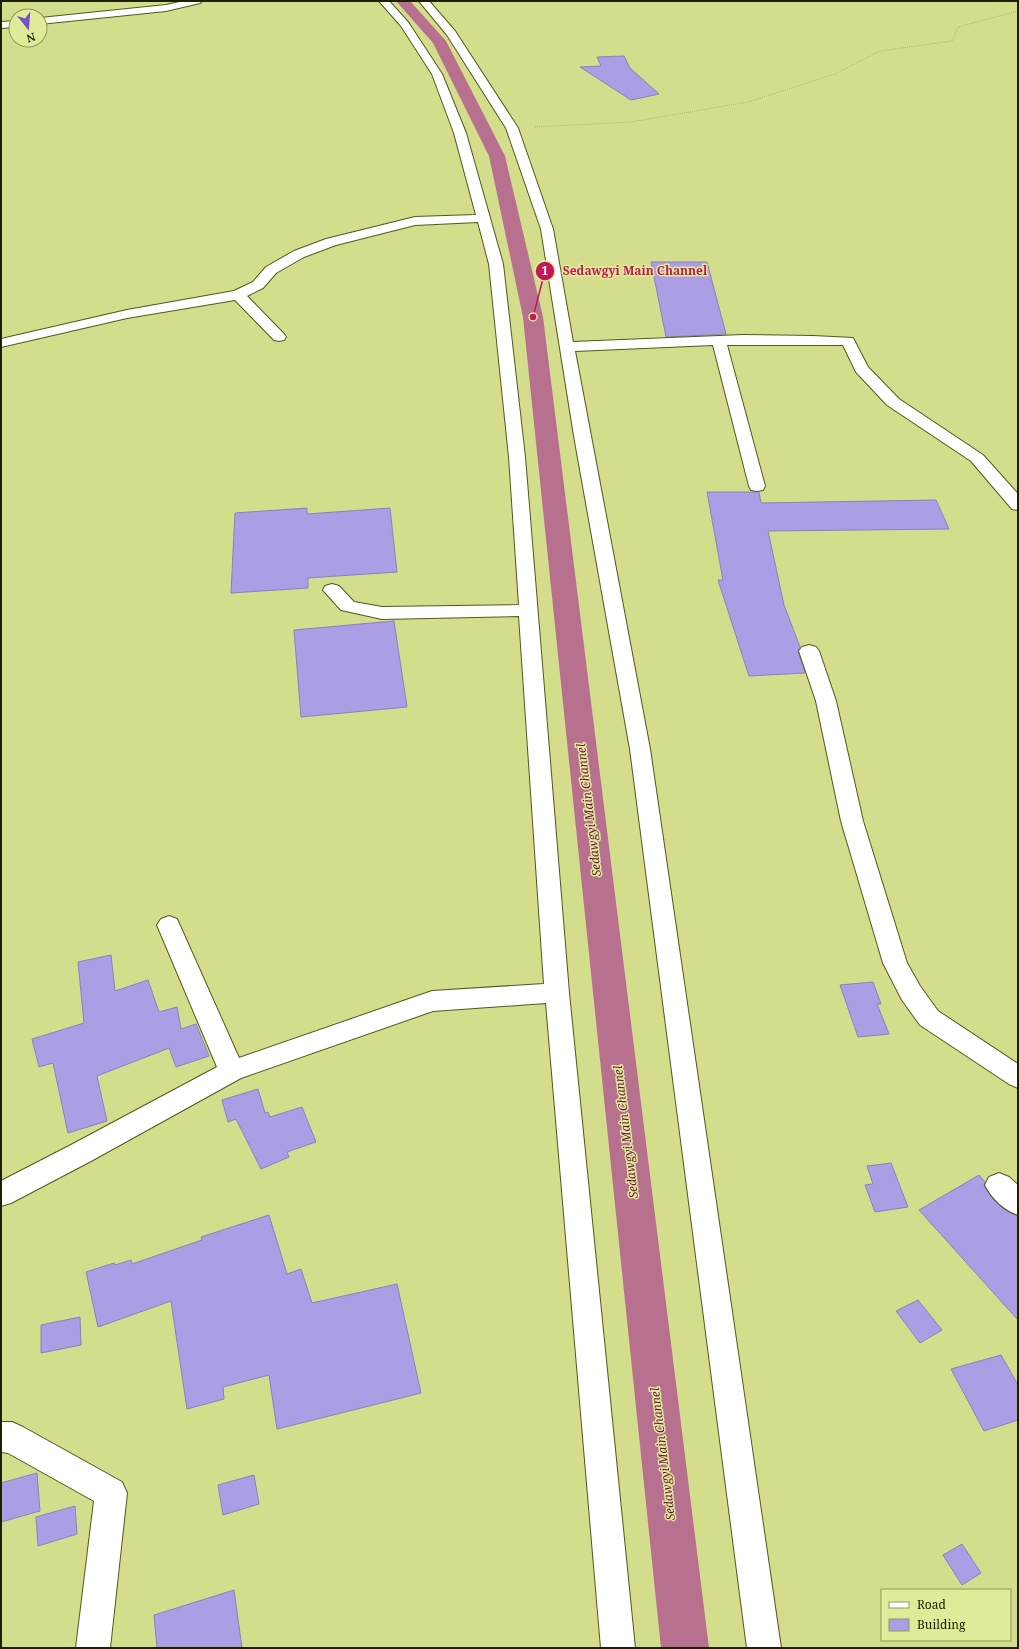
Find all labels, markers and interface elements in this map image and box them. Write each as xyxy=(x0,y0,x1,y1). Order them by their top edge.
north arrow xyxy=(8,8,48,48)
text: N xyxy=(24,30,37,47)
callout: Sedawgyi Main Channel xyxy=(535,259,716,283)
text: 1 xyxy=(542,262,549,279)
text: Sedawgyi Main Channel xyxy=(563,262,708,279)
water label: Sedawgyi Main Channel xyxy=(572,742,605,877)
water label: Sedawgyi Main Channel xyxy=(609,1064,642,1199)
water label: Sedawgyi Main Channel xyxy=(646,1386,679,1521)
legend xyxy=(881,1589,1011,1641)
text: Road xyxy=(917,1596,947,1613)
text: Building xyxy=(917,1616,966,1633)

